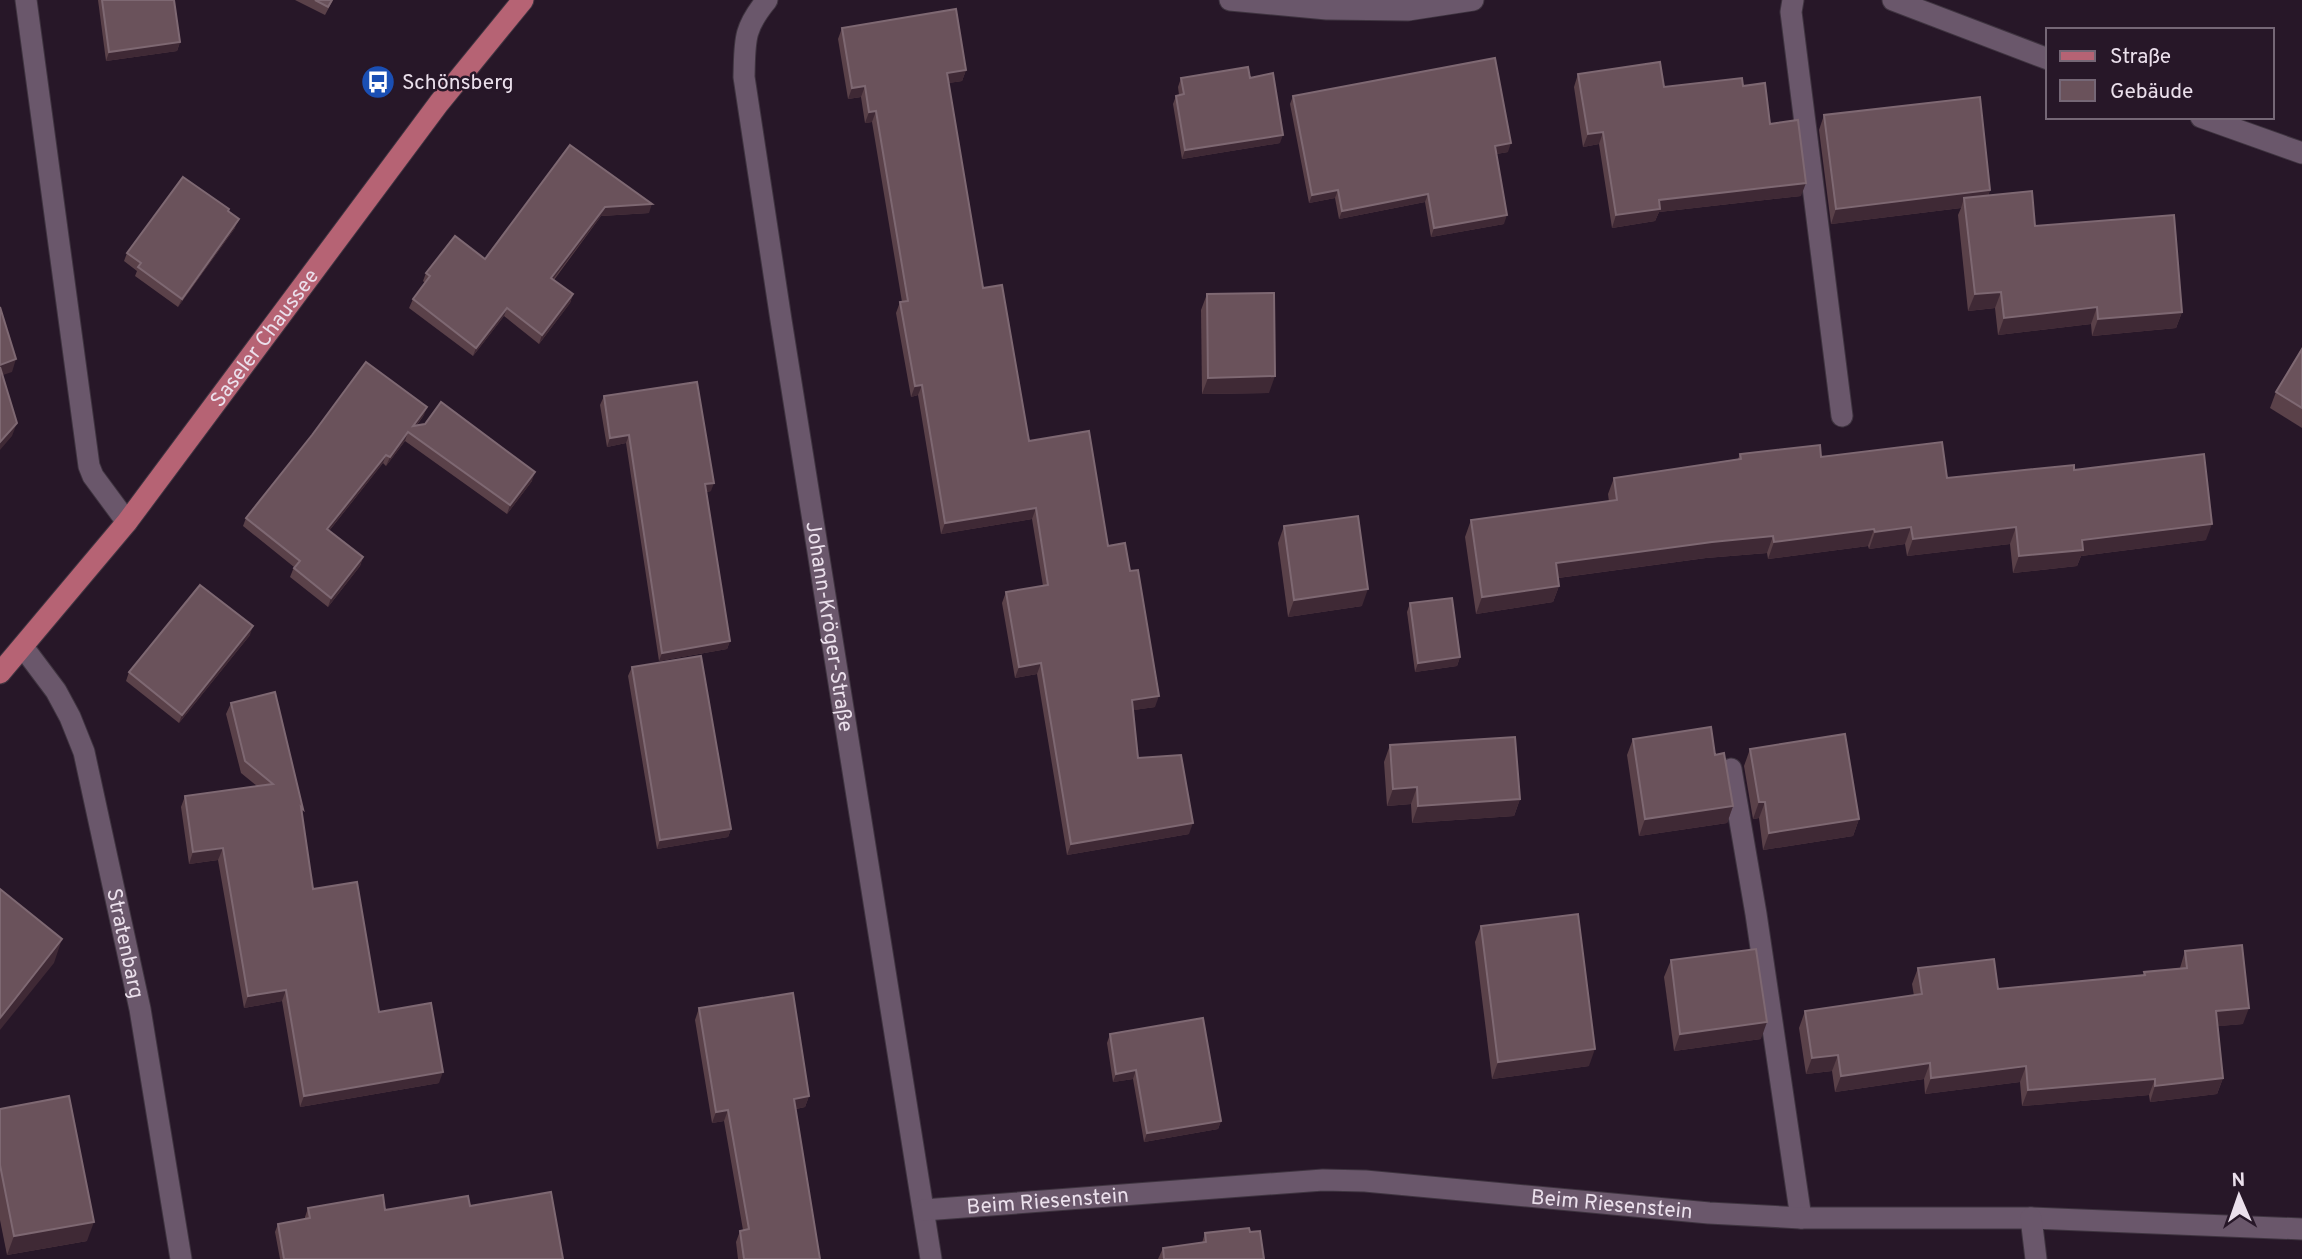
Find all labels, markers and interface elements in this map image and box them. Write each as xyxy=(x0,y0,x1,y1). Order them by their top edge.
legend xyxy=(2046,28,2274,119)
text: Straße xyxy=(2110,44,2171,71)
bus stop icon: Schönsberg xyxy=(359,63,397,101)
place label: Schönsberg xyxy=(402,70,514,97)
text: Gebäude xyxy=(2110,79,2193,106)
street label: Saseler Chaussee xyxy=(205,264,326,413)
street label: Johann-Kröger-Straße xyxy=(798,520,859,734)
street label: Stratenbarg xyxy=(99,886,149,1001)
north arrow xyxy=(2204,1161,2274,1231)
text: N xyxy=(2231,1169,2246,1193)
street label: Beim Riesenstein xyxy=(966,1183,1130,1222)
street label: Beim Riesenstein xyxy=(1529,1184,1694,1226)

